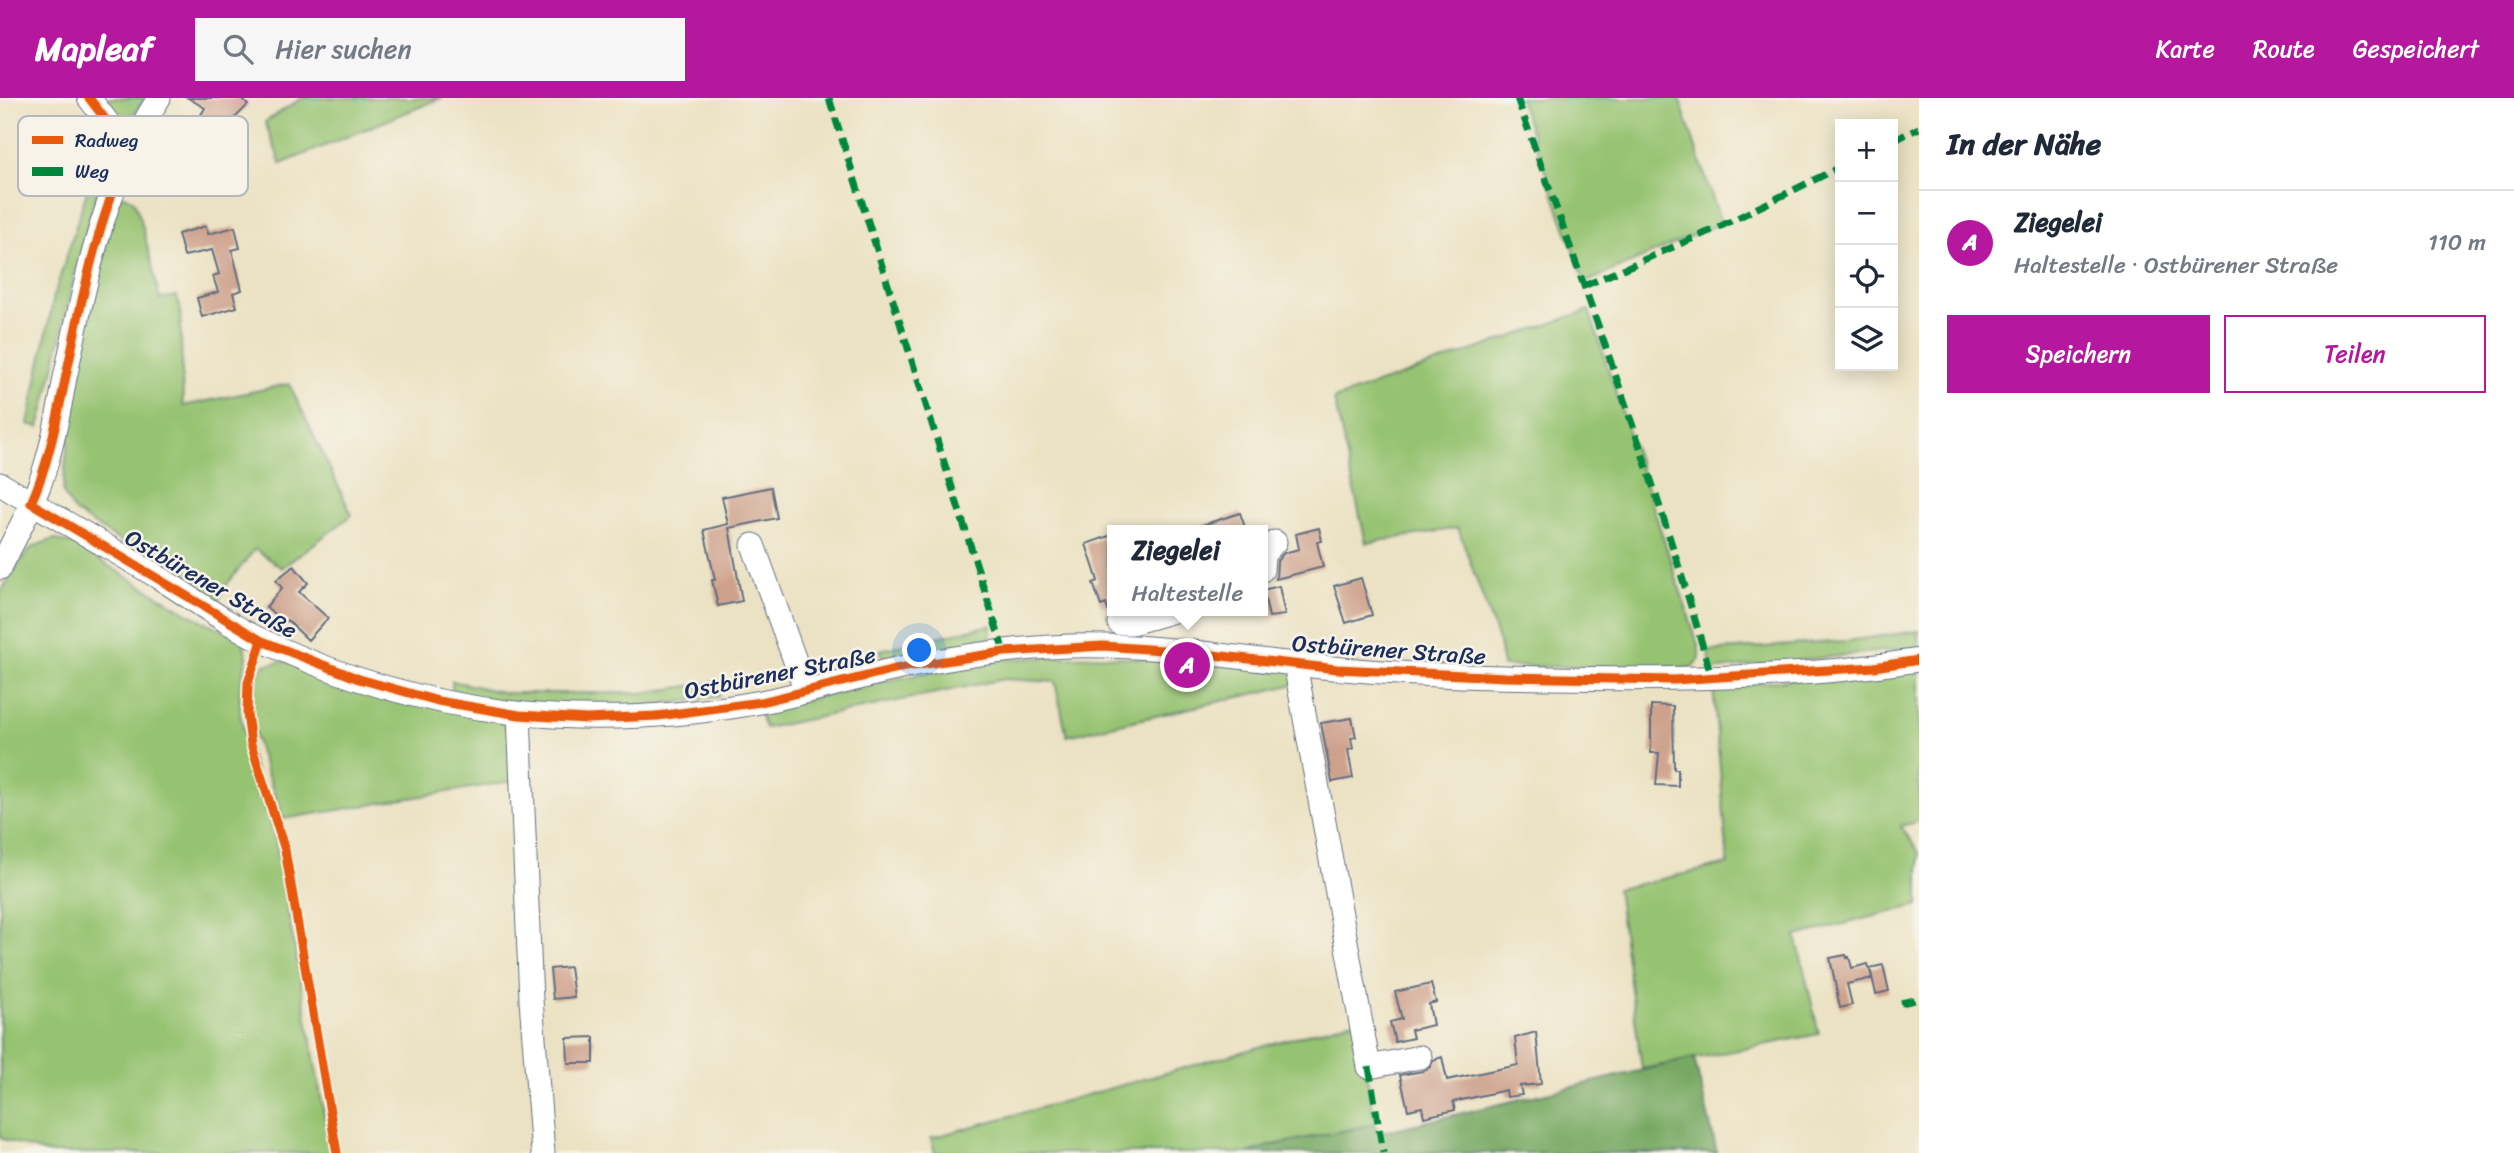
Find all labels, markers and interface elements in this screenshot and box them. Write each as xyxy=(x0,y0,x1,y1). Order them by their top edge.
search box xyxy=(195,18,685,81)
text: Mapleaf xyxy=(35,20,153,78)
text: Hier suchen xyxy=(275,26,411,72)
text: Karte xyxy=(2156,28,2215,70)
text: Route xyxy=(2253,28,2315,70)
text: Gespeichert xyxy=(2353,28,2479,70)
icon: search xyxy=(219,30,257,68)
legend xyxy=(18,116,248,196)
text: In der Nähe xyxy=(1947,117,2101,171)
map controls xyxy=(1835,119,1898,371)
button: + xyxy=(1835,119,1898,182)
text: Radweg xyxy=(75,124,139,157)
text: Weg xyxy=(75,155,109,188)
button: − xyxy=(1835,182,1898,245)
text: Ziegelei xyxy=(2014,199,2102,245)
text: A xyxy=(1962,222,1978,263)
text: 110 m xyxy=(2428,222,2486,263)
button: locate xyxy=(1835,245,1898,308)
text: Haltestelle · Ostbürener Straße xyxy=(2014,245,2338,286)
button: layers xyxy=(1835,308,1898,371)
button: Speichern xyxy=(1947,315,2210,393)
button: Teilen xyxy=(2224,315,2486,393)
street label: Ostbürener Straße xyxy=(117,518,305,650)
popup xyxy=(1107,525,1268,616)
text: Ziegelei xyxy=(1132,527,1220,573)
text: Haltestelle xyxy=(1132,573,1243,614)
street label: Ostbürener Straße xyxy=(1291,623,1487,677)
your location xyxy=(902,633,936,667)
street label: Ostbürener Straße xyxy=(681,634,879,712)
pin: A xyxy=(1164,639,1210,691)

